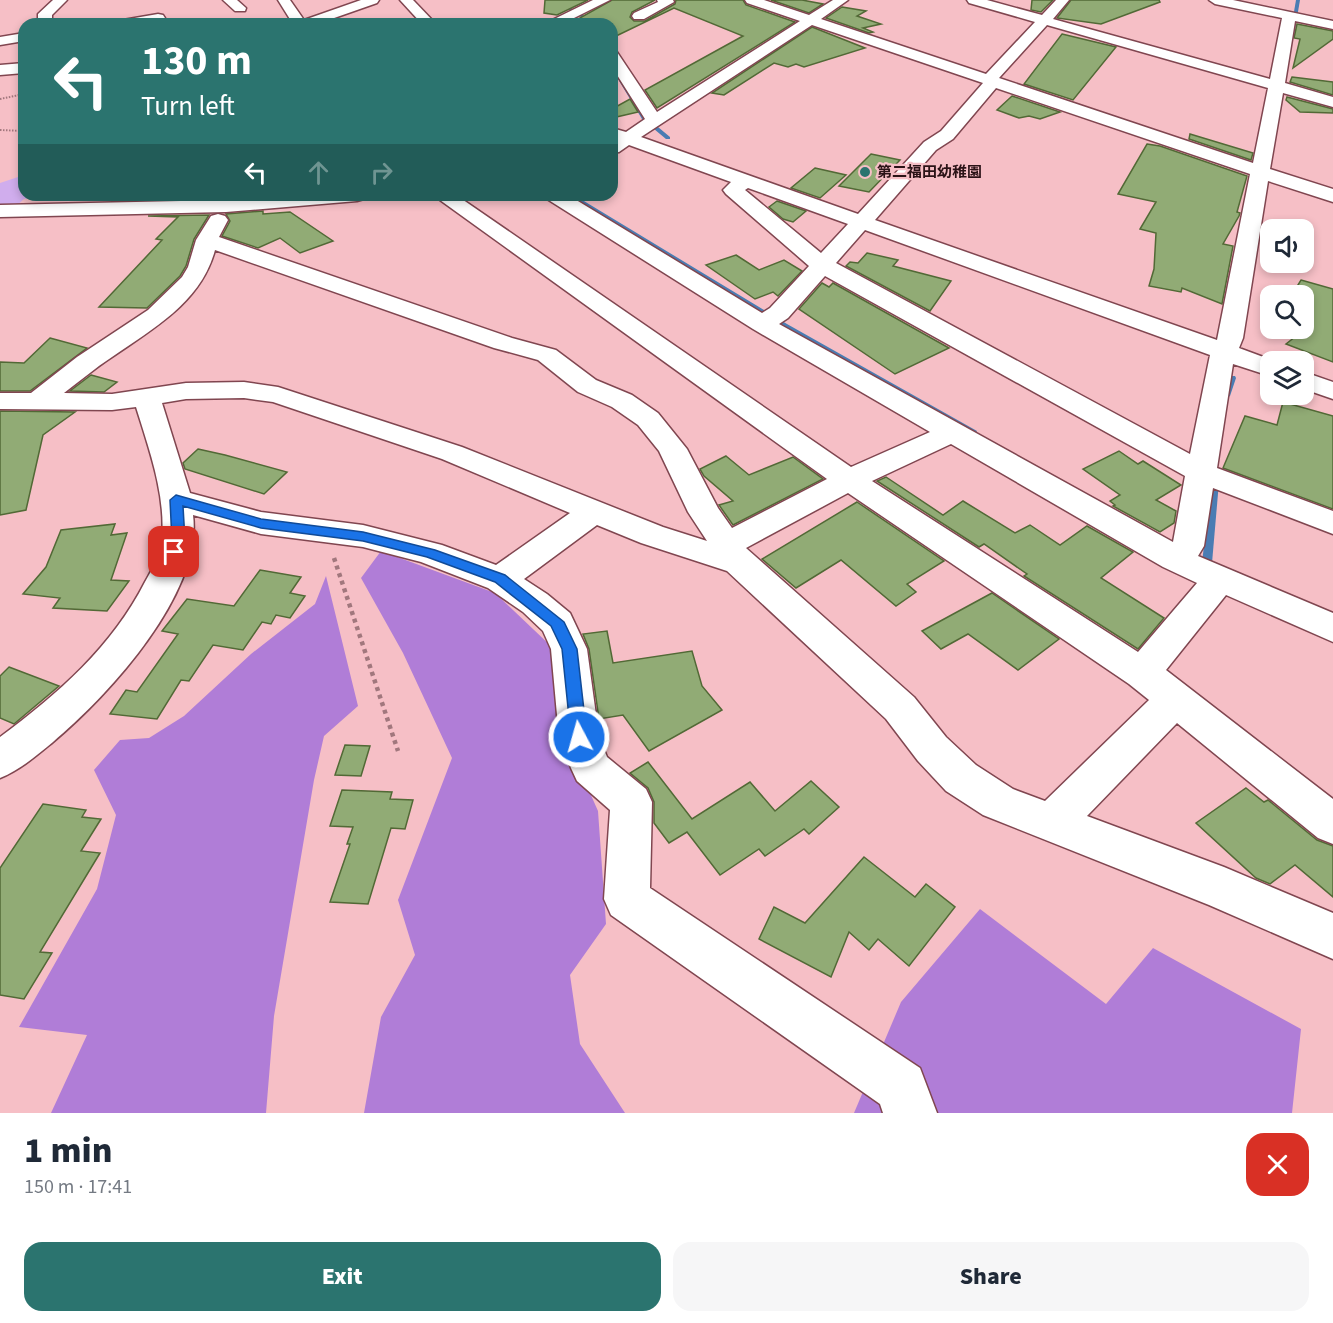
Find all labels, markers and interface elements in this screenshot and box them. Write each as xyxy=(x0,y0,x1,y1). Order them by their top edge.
text: 130 m xyxy=(141,31,252,91)
icon: left xyxy=(42,42,120,120)
text: Turn left xyxy=(141,87,235,126)
icon: left xyxy=(239,156,272,189)
icon: ahead xyxy=(302,156,335,189)
icon: right xyxy=(365,156,398,189)
place label: 第二福田幼稚園 xyxy=(877,162,982,183)
marker: 第二福田幼稚園 xyxy=(858,165,872,179)
map controls xyxy=(1260,219,1314,405)
button: sound xyxy=(1260,219,1314,273)
button: search xyxy=(1260,285,1314,339)
button: layers xyxy=(1260,351,1314,405)
pin xyxy=(148,526,199,577)
icon: arrive xyxy=(157,535,190,568)
position arrow xyxy=(547,705,611,769)
text: 1 min xyxy=(24,1125,112,1176)
button: close xyxy=(1246,1133,1309,1196)
text: 150 m · 17:41 xyxy=(24,1173,132,1201)
button: Exit xyxy=(24,1242,661,1311)
button: Share xyxy=(673,1242,1309,1311)

